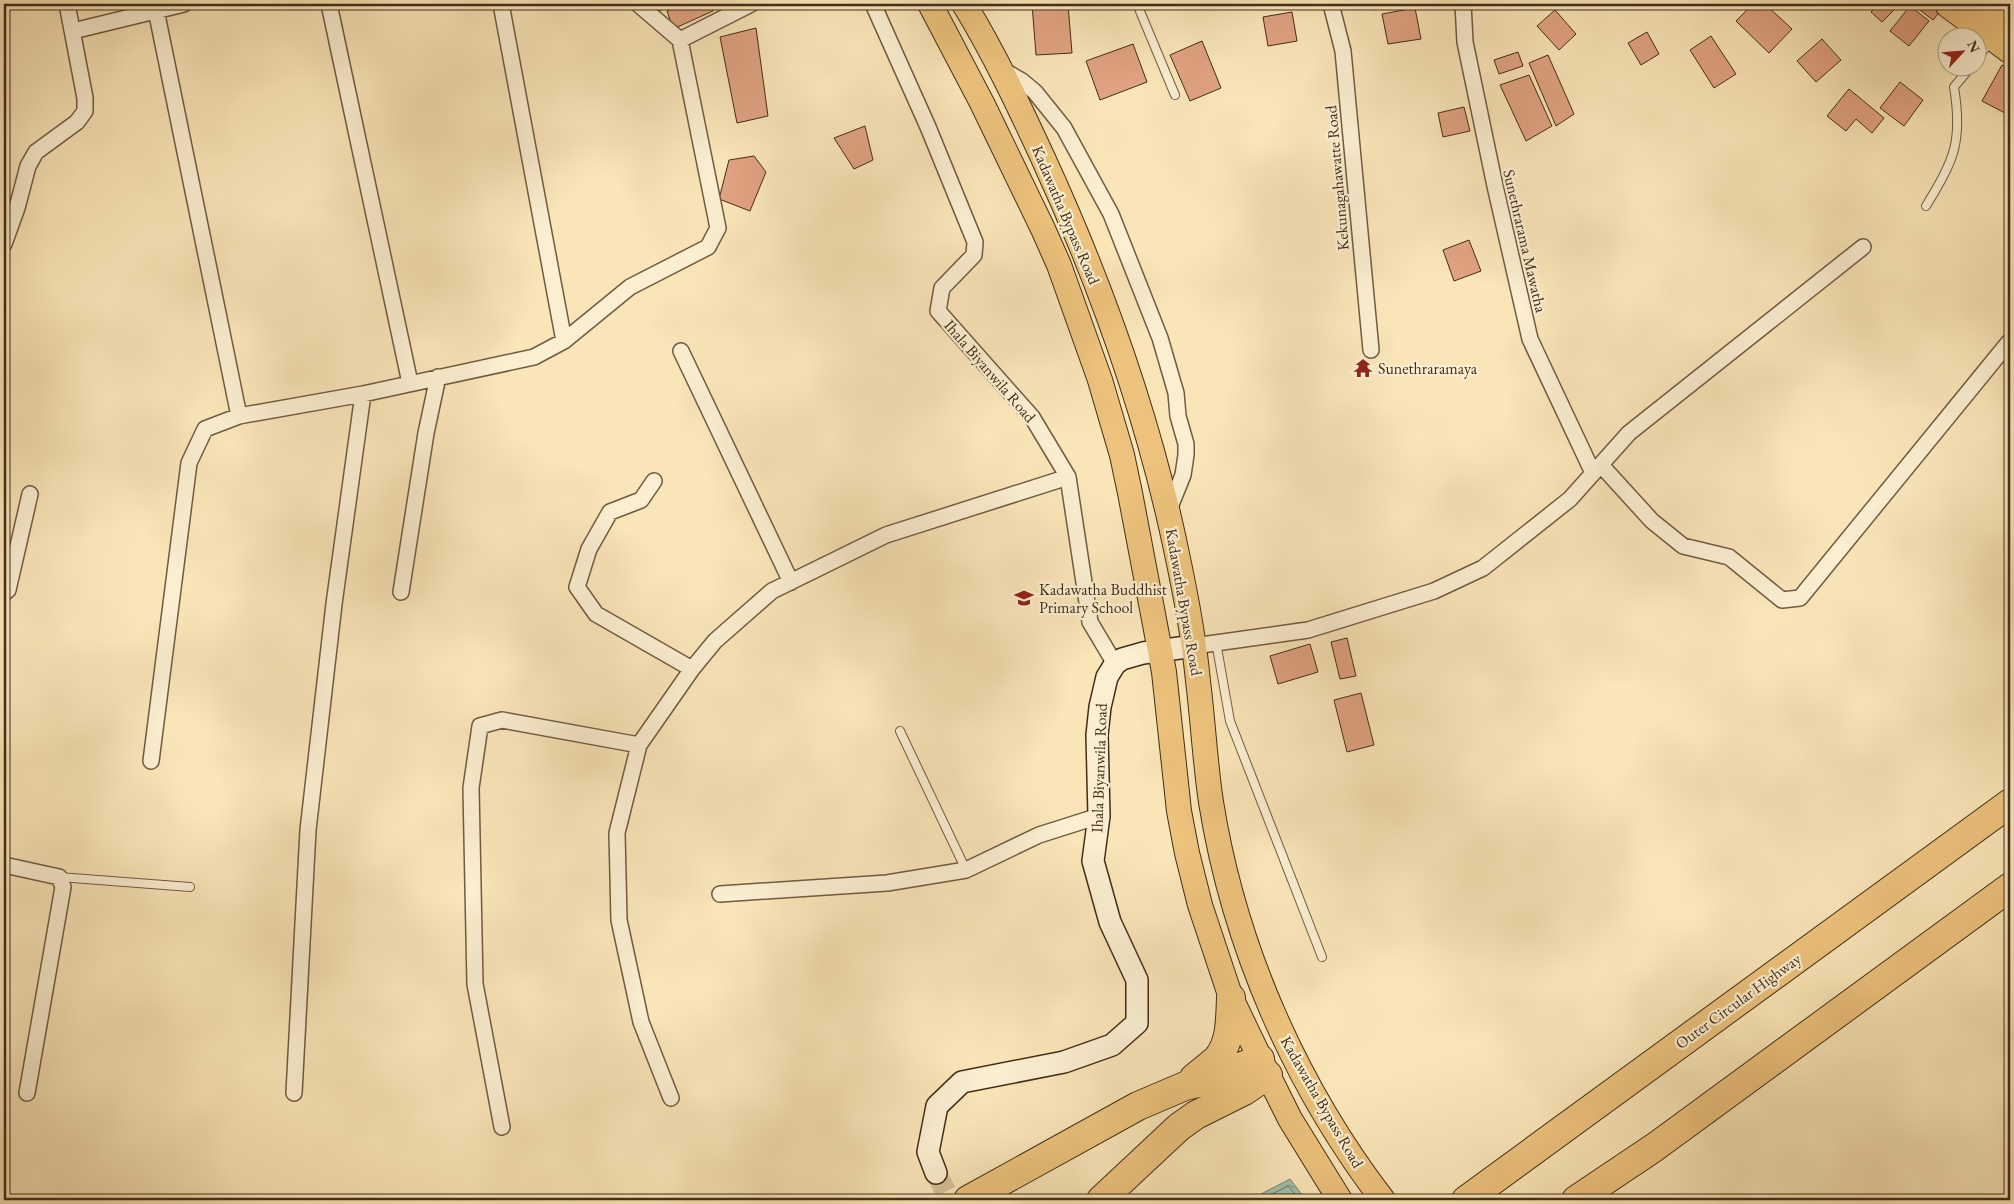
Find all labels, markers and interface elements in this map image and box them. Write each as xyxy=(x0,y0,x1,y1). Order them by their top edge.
north arrow xyxy=(1936,28,1986,78)
text: N xyxy=(1963,37,1985,56)
street label: Kekunagahawatte Road xyxy=(1320,104,1354,251)
street label: Kadawatha Bypass Road xyxy=(1027,142,1105,289)
street label: Sunethrarama Mawatha xyxy=(1498,167,1552,315)
street label: Ihala Biyanwila Road xyxy=(939,315,1041,428)
temple icon: Sunethraramaya xyxy=(1352,357,1374,379)
place label: Sunethraramaya xyxy=(1378,358,1478,379)
street label: Kadawatha Bypass Road xyxy=(1161,527,1207,678)
place label: Kadawatha Buddhist Primary School xyxy=(1039,579,1167,618)
school or university icon: Kadawatha Buddhist Primary School xyxy=(1013,587,1035,609)
street label: Ihala Biyanwila Road xyxy=(1086,702,1112,833)
street label: Outer Circular Highway xyxy=(1671,948,1806,1054)
street label: Kadawatha Bypass Road xyxy=(1276,1032,1369,1173)

